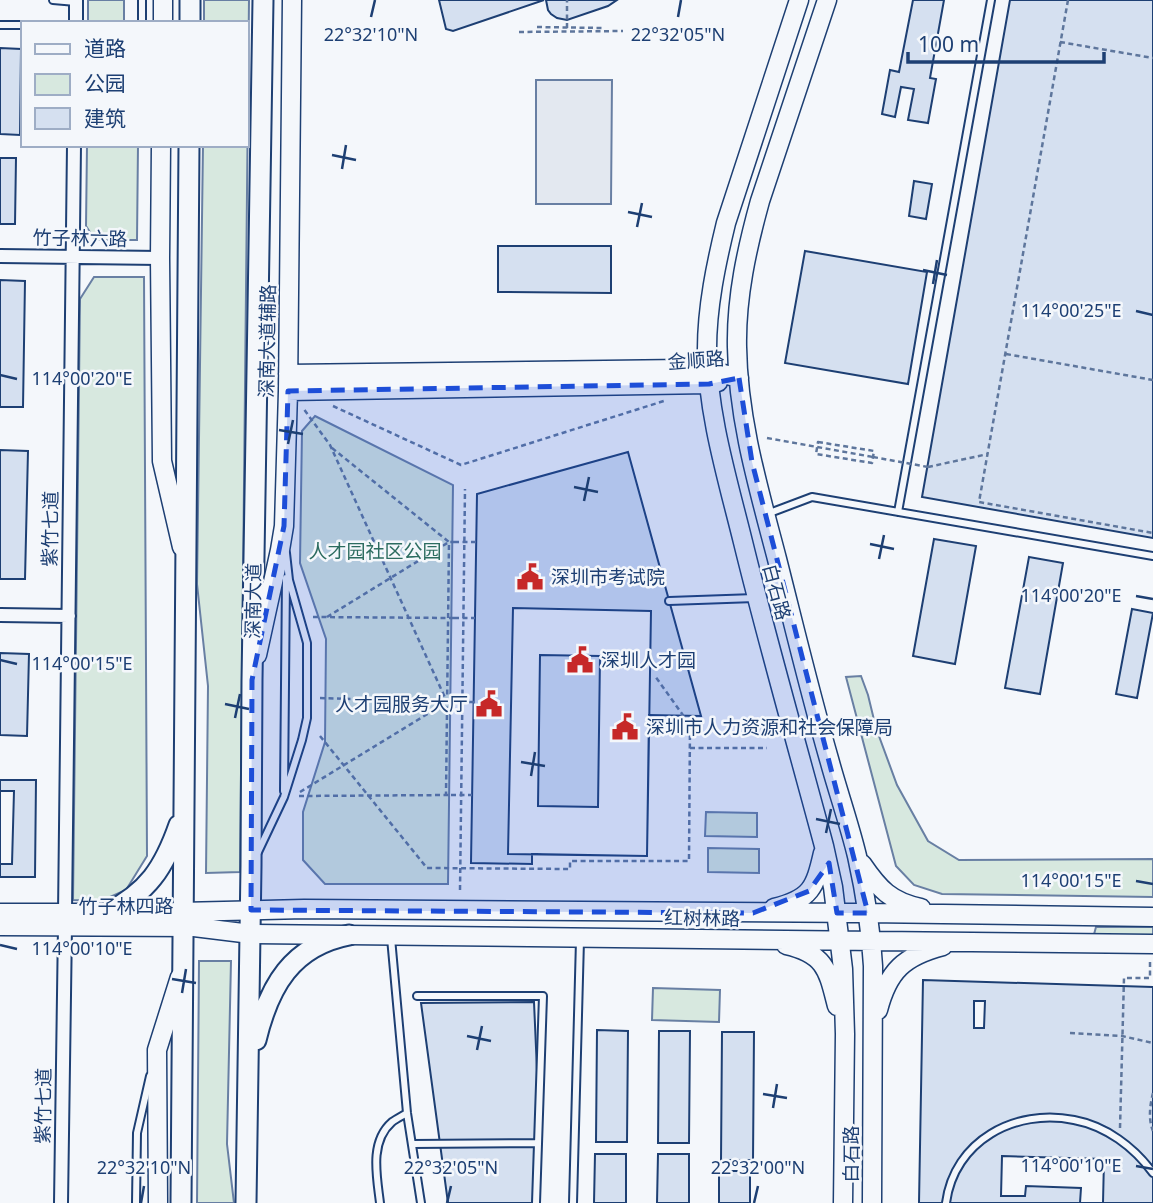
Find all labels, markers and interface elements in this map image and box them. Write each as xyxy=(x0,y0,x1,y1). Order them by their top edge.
legend xyxy=(21,21,248,147)
scale bar xyxy=(908,21,1104,65)
text: 22°32'10"N xyxy=(324,22,418,46)
text: 22°32'05"N xyxy=(631,22,725,46)
text: 100 m xyxy=(918,30,979,58)
text: 道路 xyxy=(84,34,126,62)
text: 公园 xyxy=(84,69,126,97)
text: 建筑 xyxy=(84,104,126,132)
street label: 竹子林六路 xyxy=(32,224,128,252)
street label: 深南大道辅路 xyxy=(253,284,281,398)
text: 114°00'25"E xyxy=(1020,298,1122,322)
street label: 金顺路 xyxy=(667,345,725,375)
text: 114°00'20"E xyxy=(31,366,133,390)
street label: 紫竹七道 xyxy=(36,491,64,567)
park label: 人才园社区公园 xyxy=(308,538,442,564)
street label: 白石路 xyxy=(757,561,797,623)
public building icon: 深圳市考试院 xyxy=(515,562,545,592)
street label: 深南大道 xyxy=(239,563,267,639)
place label: 深圳市考试院 xyxy=(551,564,665,590)
text: 114°00'20"E xyxy=(1020,583,1122,607)
public building icon: 深圳人才园 xyxy=(565,645,595,675)
place label: 深圳人才园 xyxy=(601,647,696,673)
text: 114°00'15"E xyxy=(31,651,133,675)
public building icon: 人才园服务大厅 xyxy=(474,689,504,719)
place label: 人才园服务大厅 xyxy=(335,691,468,717)
public building icon: 深圳市人力资源和社会保障局 xyxy=(610,712,640,742)
place label: 深圳市人力资源和社会保障局 xyxy=(646,714,893,740)
text: 114°00'15"E xyxy=(1020,868,1122,892)
street label: 竹子林四路 xyxy=(78,893,174,919)
street label: 红树林路 xyxy=(664,904,740,932)
text: 114°00'10"E xyxy=(31,936,133,960)
street label: 紫竹七道 xyxy=(29,1068,57,1144)
street label: 白石路 xyxy=(838,1125,864,1183)
text: 114°00'10"E xyxy=(1020,1153,1122,1177)
text: 22°32'10"N xyxy=(97,1155,191,1179)
text: 22°32'05"N xyxy=(404,1155,498,1179)
text: 22°32'00"N xyxy=(711,1155,805,1179)

